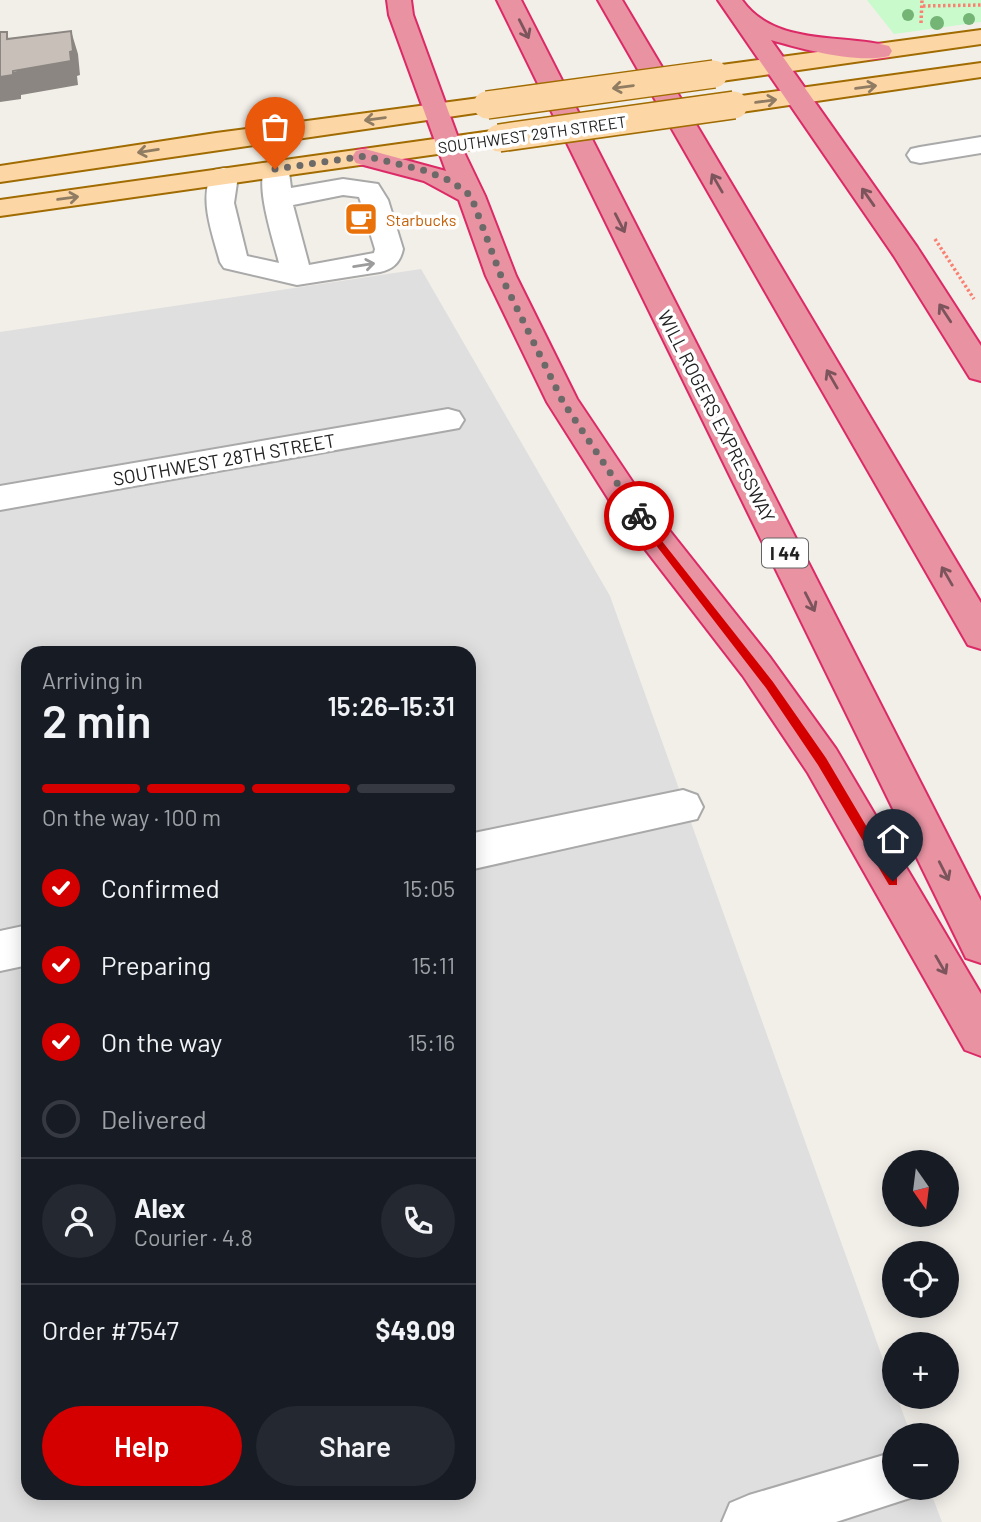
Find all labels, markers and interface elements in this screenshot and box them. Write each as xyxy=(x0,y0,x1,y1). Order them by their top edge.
one-way arrow xyxy=(517,18,531,39)
one-way arrow xyxy=(612,80,634,93)
one-way arrow xyxy=(854,80,877,93)
one-way arrow xyxy=(754,94,777,107)
pin xyxy=(245,97,305,169)
icon: bag xyxy=(256,108,294,146)
street label: SOUTHWEST 29TH STREET xyxy=(437,111,627,157)
one-way arrow xyxy=(365,113,387,126)
one-way arrow xyxy=(137,145,160,158)
one-way arrow xyxy=(710,173,724,193)
one-way arrow xyxy=(861,188,875,207)
one-way arrow xyxy=(56,192,78,205)
cafe icon: Starbucks xyxy=(342,200,380,238)
place label: Starbucks xyxy=(386,210,456,229)
one-way arrow xyxy=(614,212,628,233)
one-way arrow xyxy=(352,259,375,272)
one-way arrow xyxy=(938,304,953,323)
street label: WILL ROGERS EXPRESSWAY xyxy=(653,306,781,526)
one-way arrow xyxy=(824,370,838,390)
street label: SOUTHWEST 28TH STREET xyxy=(111,428,337,490)
courier xyxy=(604,481,674,551)
icon: bike xyxy=(620,497,658,535)
road number: I 44 xyxy=(762,538,808,568)
one-way arrow xyxy=(939,566,953,586)
one-way arrow xyxy=(803,591,817,612)
text: Arriving in xyxy=(42,666,143,694)
text: 15:26–15:31 xyxy=(328,690,455,721)
text: 2 min xyxy=(42,692,151,747)
text: On the way · 100 m xyxy=(42,803,221,831)
pin xyxy=(863,809,923,881)
icon: home xyxy=(874,820,912,858)
one-way arrow xyxy=(938,860,952,881)
icon: check xyxy=(42,869,80,907)
text: Confirmed xyxy=(101,872,220,903)
text: 15:05 xyxy=(403,874,455,902)
icon: check xyxy=(42,946,80,984)
text: Preparing xyxy=(101,949,211,980)
text: 15:11 xyxy=(411,951,455,979)
one-way arrow xyxy=(935,954,948,975)
icon: check xyxy=(42,1023,80,1061)
text: On the way xyxy=(101,1026,222,1057)
text: 15:16 xyxy=(407,1028,455,1056)
text: Delivered xyxy=(101,1103,207,1134)
north arrow xyxy=(882,1150,959,1227)
map controls xyxy=(882,1150,959,1500)
button: person xyxy=(42,1184,116,1258)
button: phone xyxy=(381,1184,455,1258)
text: Alex xyxy=(134,1192,185,1223)
text: Courier · 4.8 xyxy=(134,1223,253,1251)
button: locate xyxy=(882,1241,959,1318)
text: Order #7547 xyxy=(42,1314,179,1345)
text: $49.09 xyxy=(376,1314,455,1345)
button: + xyxy=(882,1332,959,1409)
button: Help xyxy=(42,1406,242,1486)
button: Share xyxy=(256,1406,455,1486)
button: − xyxy=(882,1423,959,1500)

